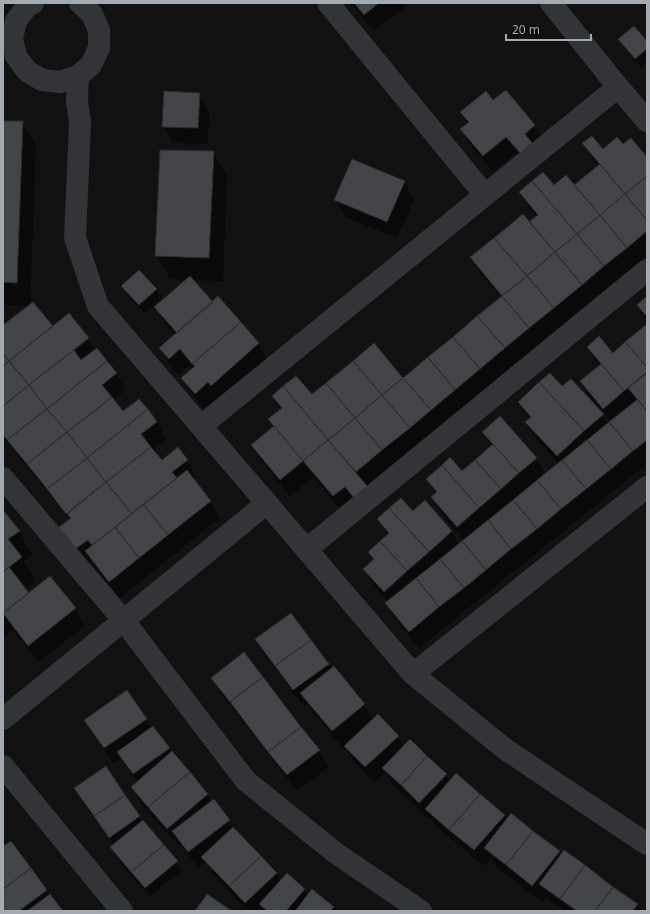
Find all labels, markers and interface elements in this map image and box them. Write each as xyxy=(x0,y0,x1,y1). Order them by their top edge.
scale bar xyxy=(506,16,591,42)
text: 20 m xyxy=(512,21,540,38)

